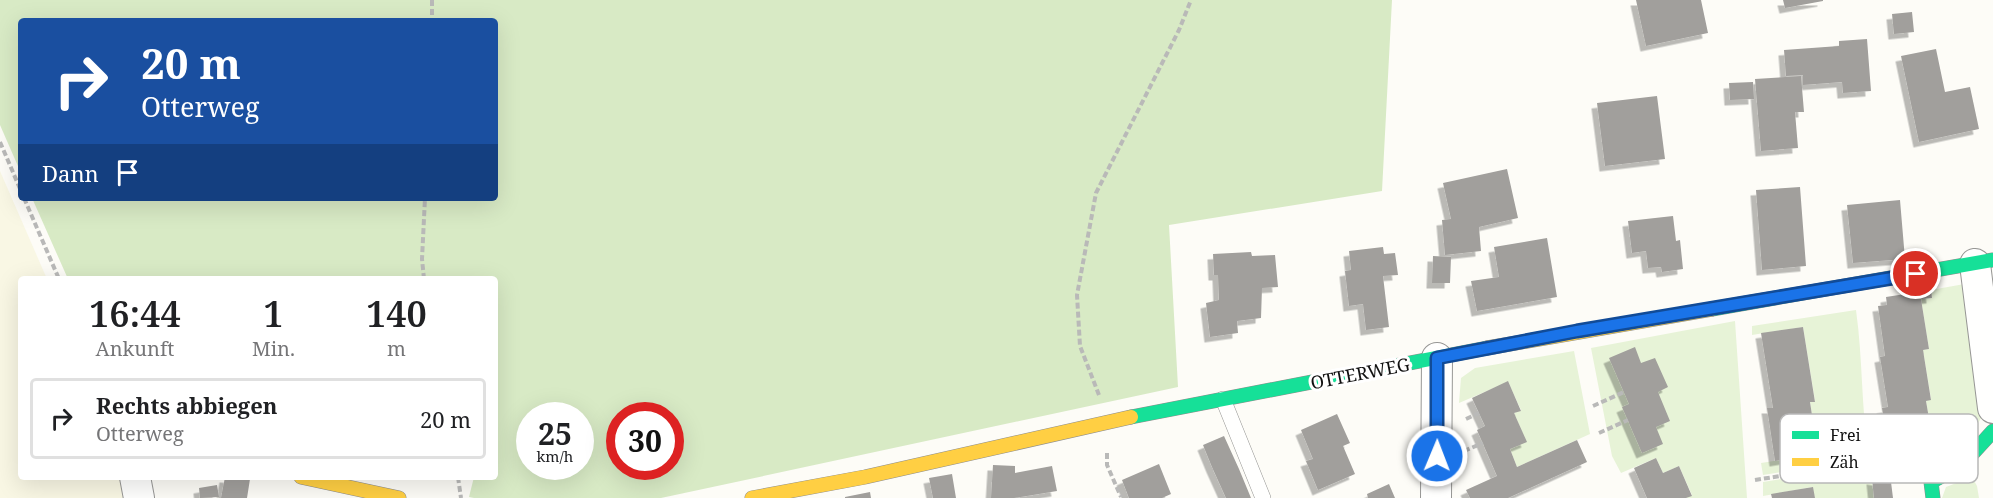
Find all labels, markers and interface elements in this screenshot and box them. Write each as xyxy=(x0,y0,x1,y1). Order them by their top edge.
text: 20 m xyxy=(141,34,241,91)
icon: right xyxy=(42,42,120,120)
text: Otterweg xyxy=(141,88,259,125)
icon: arrive xyxy=(111,156,144,189)
text: Dann xyxy=(42,158,99,188)
pin xyxy=(1890,248,1941,299)
icon: arrive xyxy=(1899,257,1932,290)
text: 16:44 xyxy=(89,289,181,338)
text: 1 xyxy=(263,289,284,338)
text: 140 xyxy=(366,289,427,338)
text: Ankunft xyxy=(96,335,174,362)
text: Min. xyxy=(252,335,295,362)
text: m xyxy=(387,335,406,362)
street label: OTTERWEG xyxy=(1308,352,1412,394)
text: Rechts abbiegen xyxy=(96,390,277,420)
icon: right xyxy=(45,402,78,435)
speed limit sign: 30 xyxy=(606,402,684,480)
text: 20 m xyxy=(420,404,471,434)
text: 25 xyxy=(538,413,572,454)
legend xyxy=(1780,414,1978,483)
text: Otterweg xyxy=(96,420,184,447)
position arrow xyxy=(1405,424,1469,488)
text: Frei xyxy=(1830,424,1861,446)
text: km/h xyxy=(537,446,573,466)
text: Zäh xyxy=(1830,451,1859,473)

